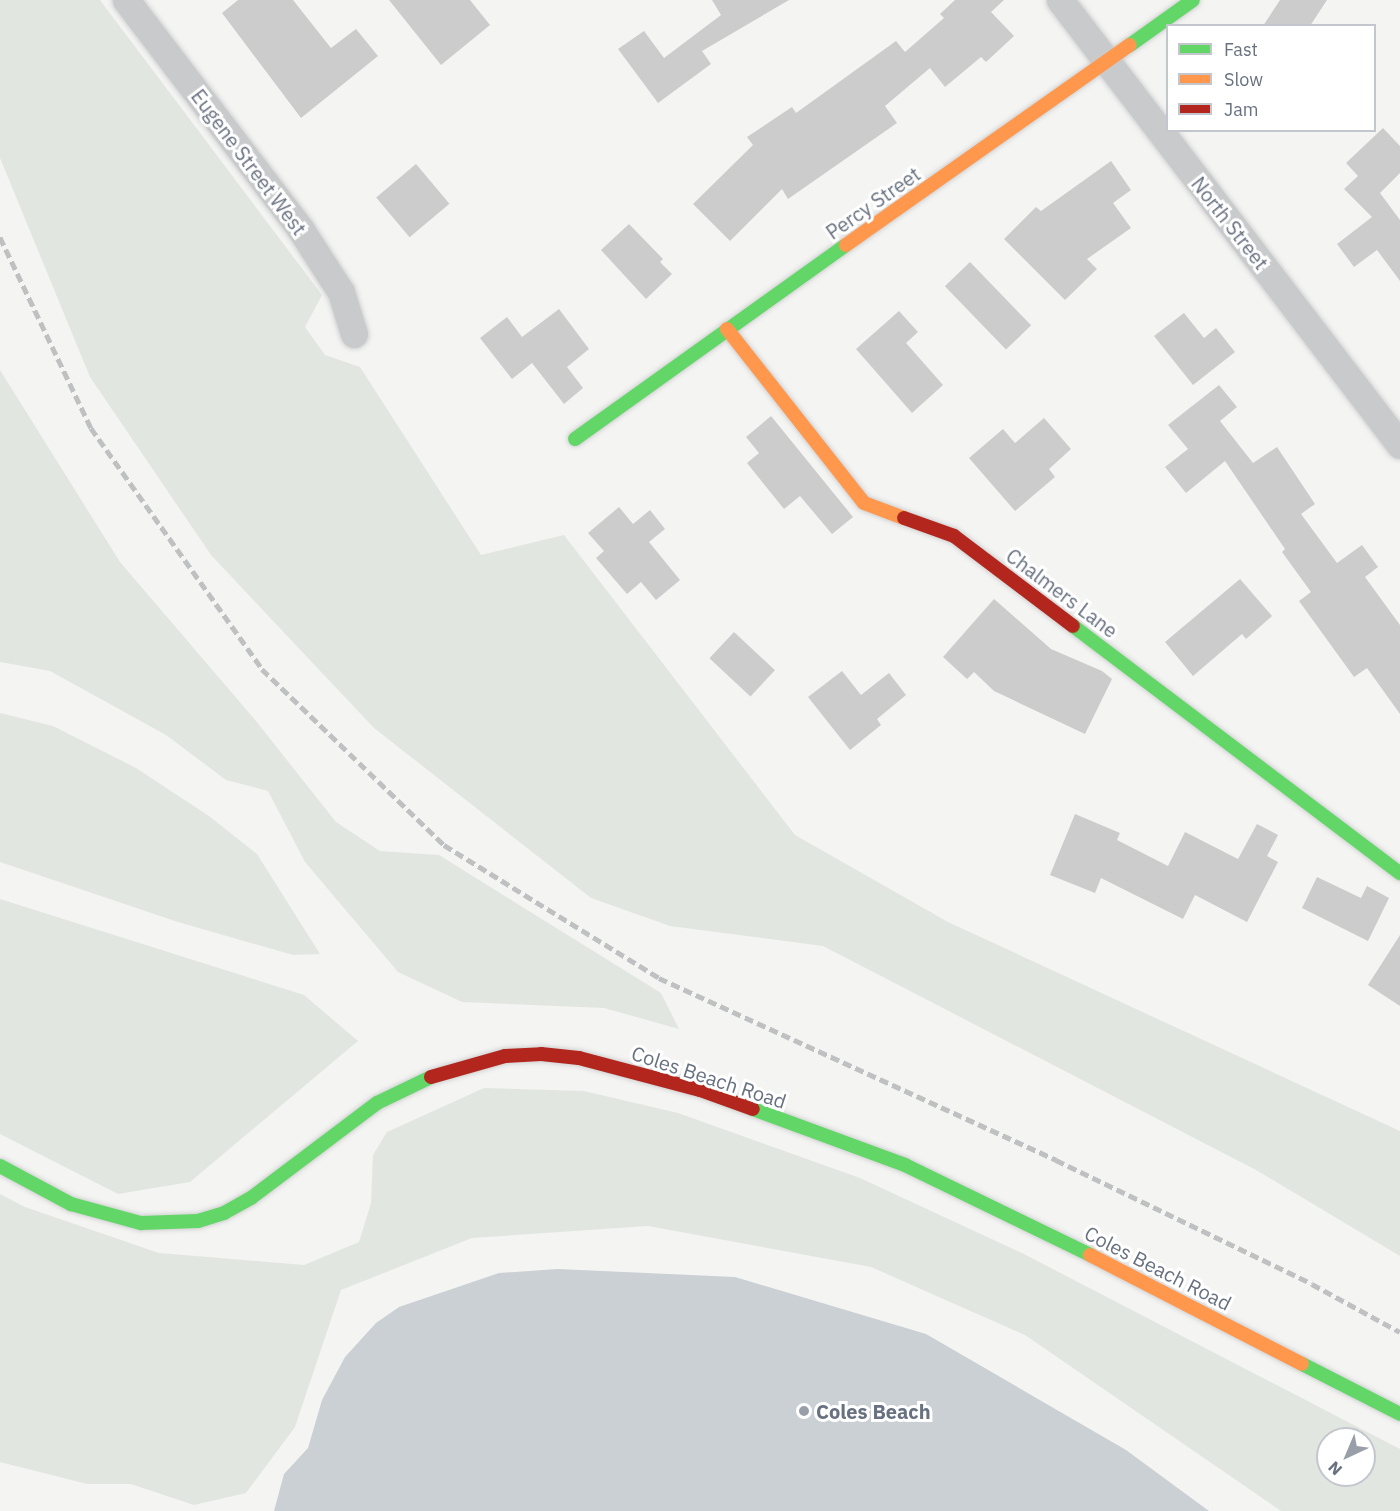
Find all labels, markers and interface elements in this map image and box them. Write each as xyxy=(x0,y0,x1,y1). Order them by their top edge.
legend xyxy=(1166,24,1376,132)
text: Fast xyxy=(1224,38,1258,61)
text: Slow xyxy=(1224,68,1263,91)
street label: Eugene Street West xyxy=(186,84,312,240)
text: Jam xyxy=(1224,98,1259,121)
street label: Percy Street xyxy=(821,162,925,244)
street label: North Street xyxy=(1186,172,1274,274)
street label: Chalmers Lane xyxy=(1002,543,1122,643)
street label: Coles Beach Road xyxy=(629,1041,789,1113)
street label: Coles Beach Road xyxy=(1081,1221,1235,1315)
place label: Coles Beach xyxy=(816,1399,931,1423)
marker: Coles Beach xyxy=(797,1404,811,1418)
north arrow xyxy=(1316,1427,1376,1487)
text: N xyxy=(1324,1457,1346,1480)

